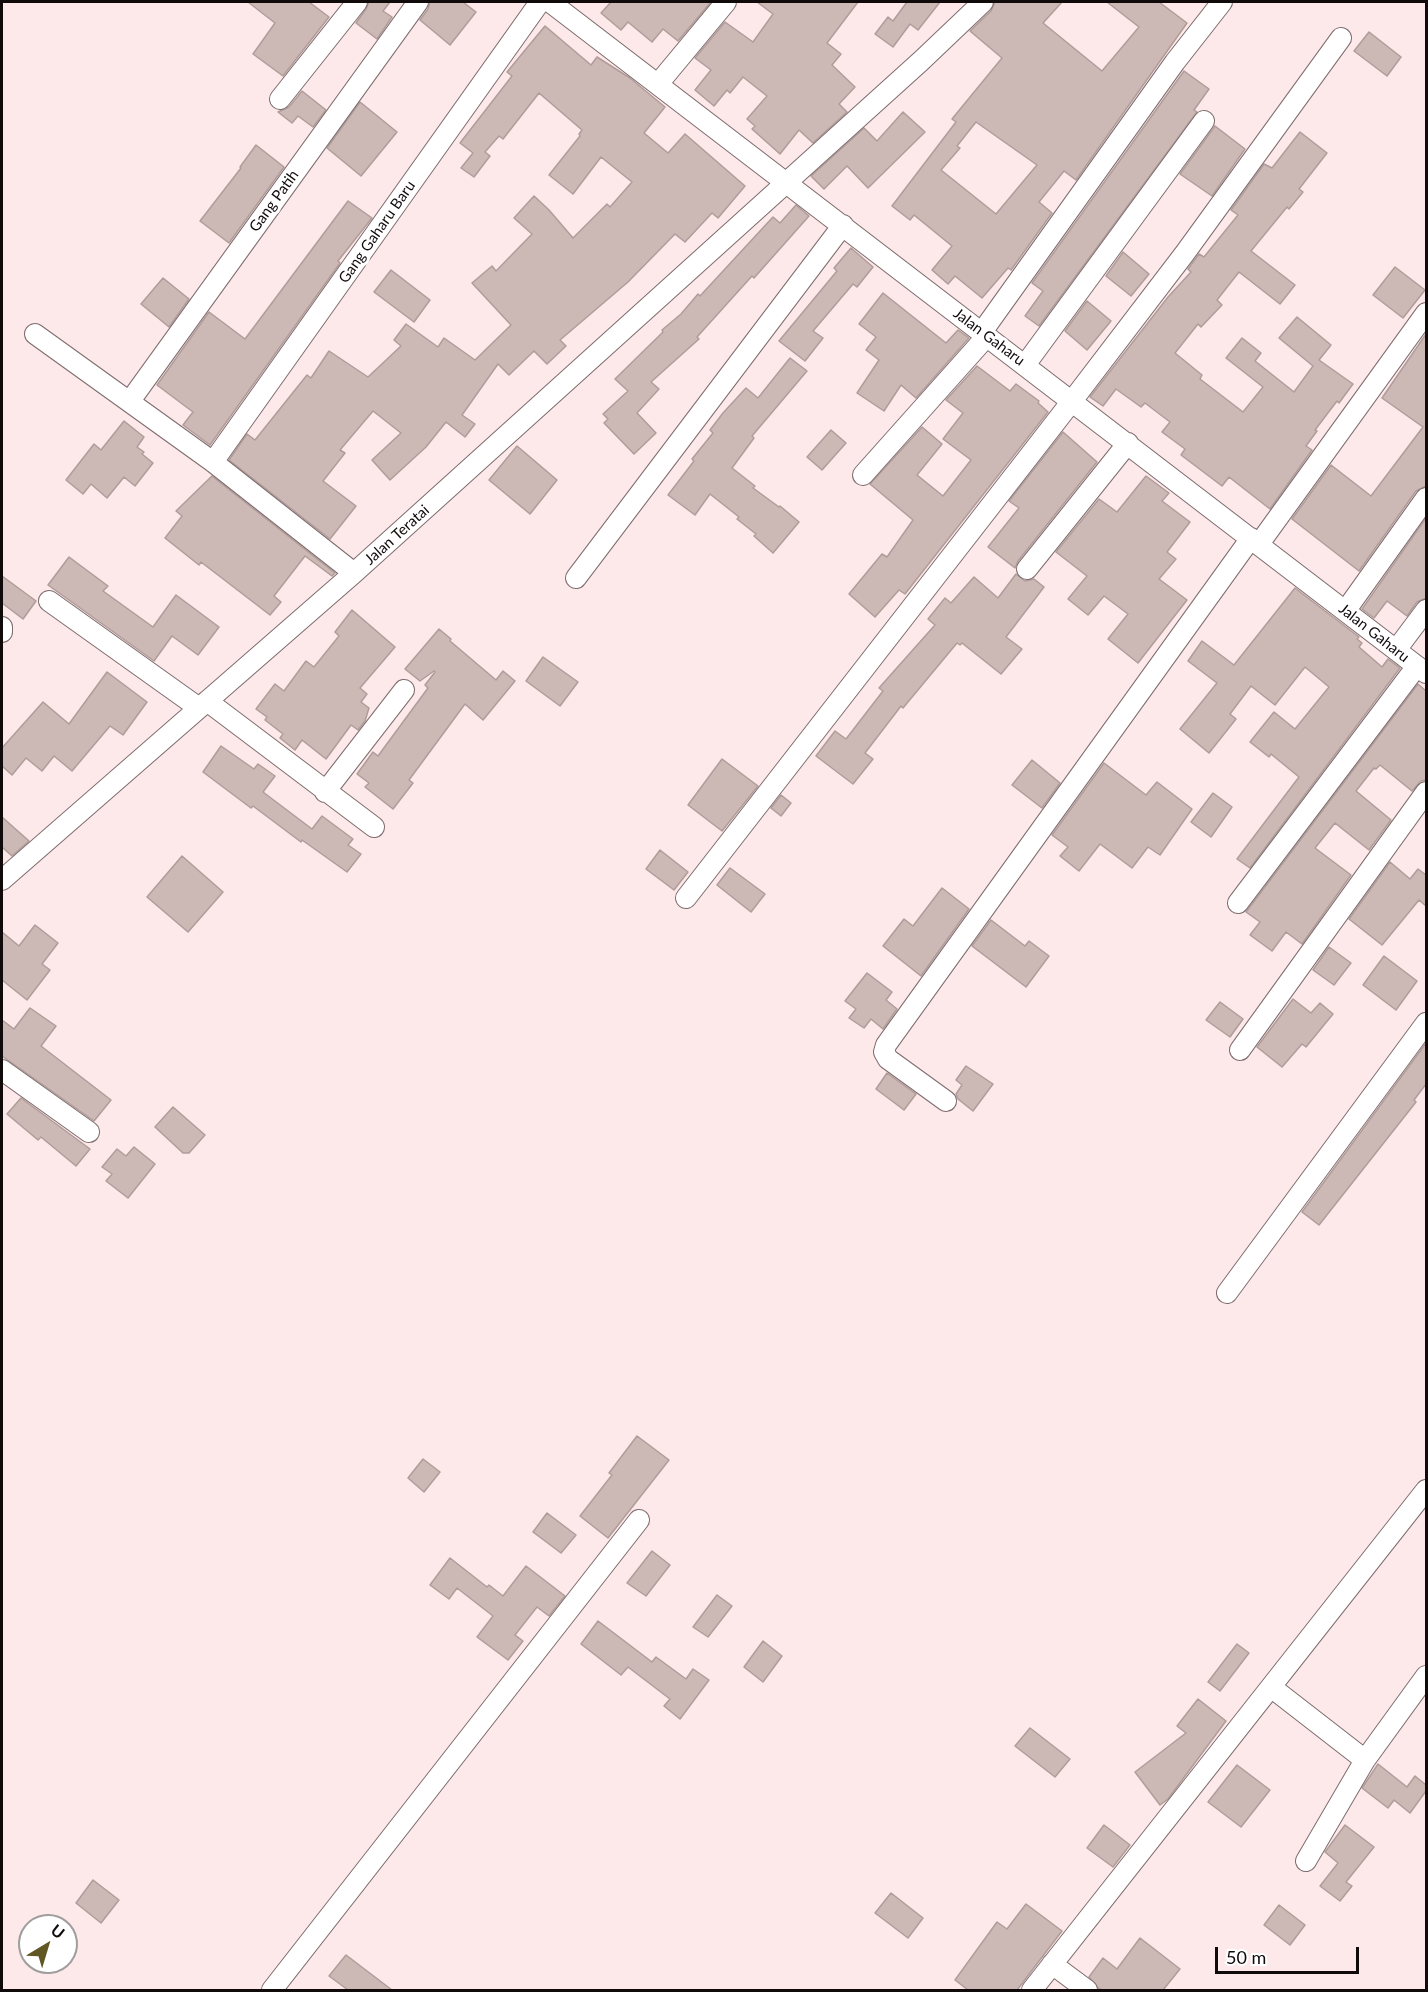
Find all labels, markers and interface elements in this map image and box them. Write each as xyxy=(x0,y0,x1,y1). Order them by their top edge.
street label: Gang Patih xyxy=(246,167,302,235)
street label: Gang Gaharu Baru xyxy=(335,177,419,287)
street label: Jalan Gaharu xyxy=(950,304,1028,370)
street label: Jalan Teratai xyxy=(361,501,433,569)
street label: Jalan Gaharu xyxy=(1335,600,1413,666)
north arrow xyxy=(18,1914,78,1974)
text: U xyxy=(48,1920,69,1942)
scale bar xyxy=(1218,1935,1362,1973)
text: 50 m xyxy=(1226,1946,1266,1968)

